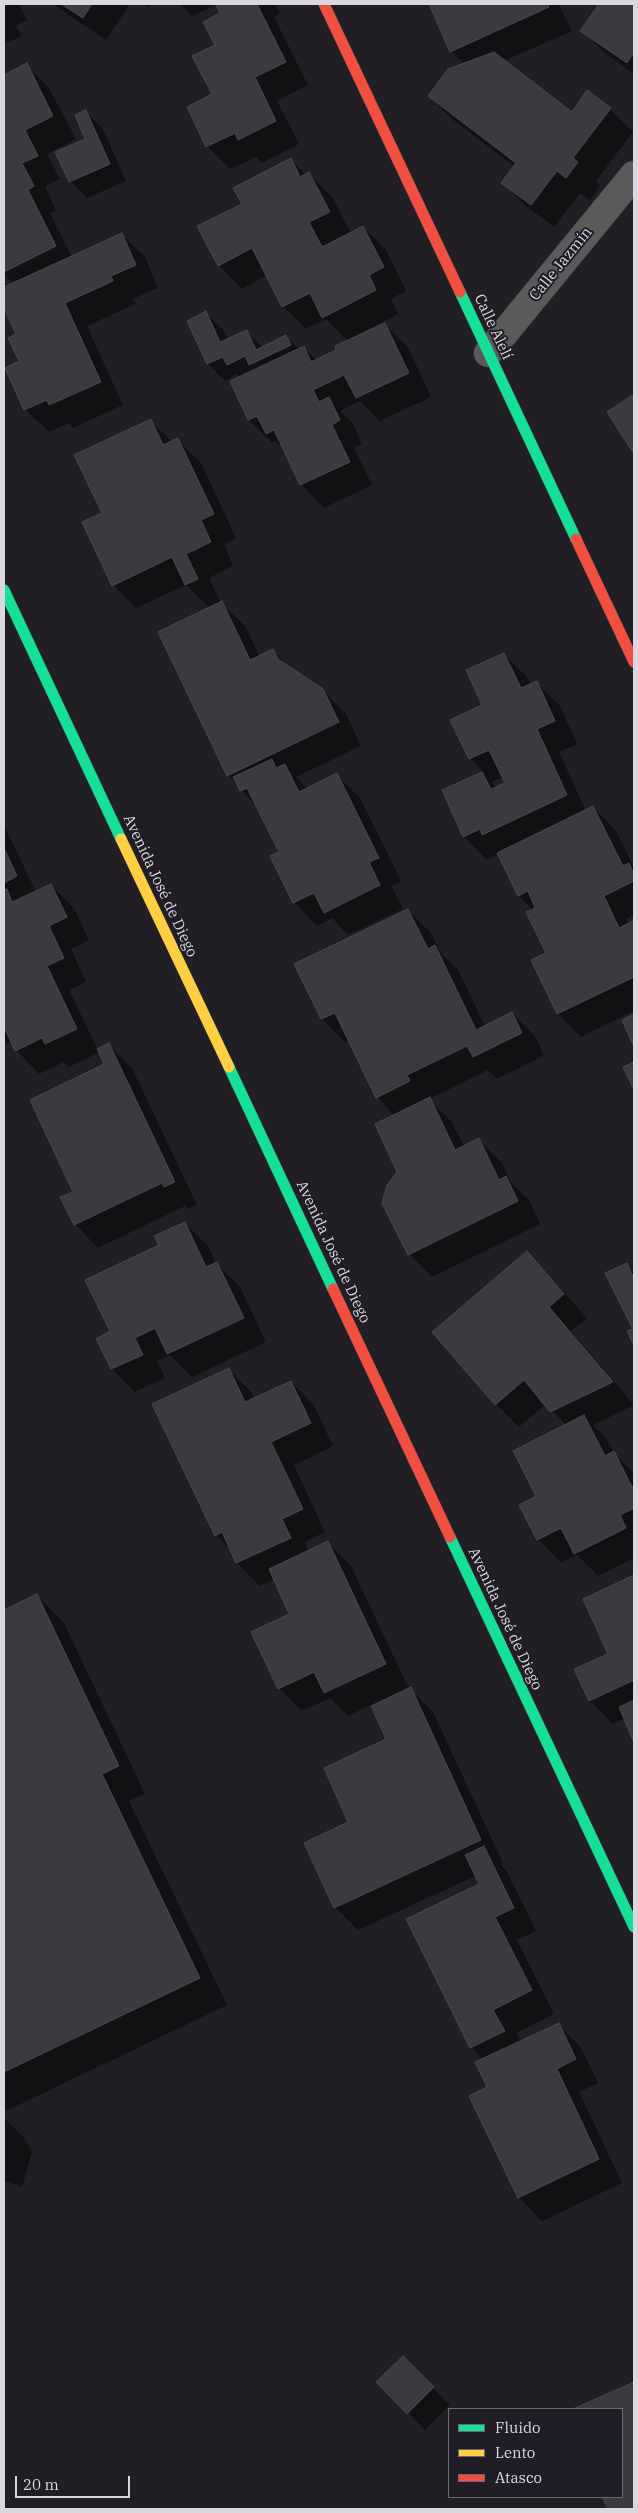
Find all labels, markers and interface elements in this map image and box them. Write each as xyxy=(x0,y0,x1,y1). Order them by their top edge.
street label: Calle Jazmín xyxy=(526,224,596,304)
street label: Calle Alelí xyxy=(470,291,516,363)
street label: Avenida José de Diego xyxy=(119,812,201,960)
street label: Avenida José de Diego xyxy=(292,1178,374,1326)
street label: Avenida José de Diego xyxy=(464,1545,546,1693)
legend xyxy=(448,2408,623,2498)
text: Fluido xyxy=(495,2418,540,2437)
text: Lento xyxy=(495,2443,535,2462)
scale bar xyxy=(18,2466,132,2498)
text: Atasco xyxy=(495,2468,542,2487)
text: 20 m xyxy=(23,2475,59,2494)

